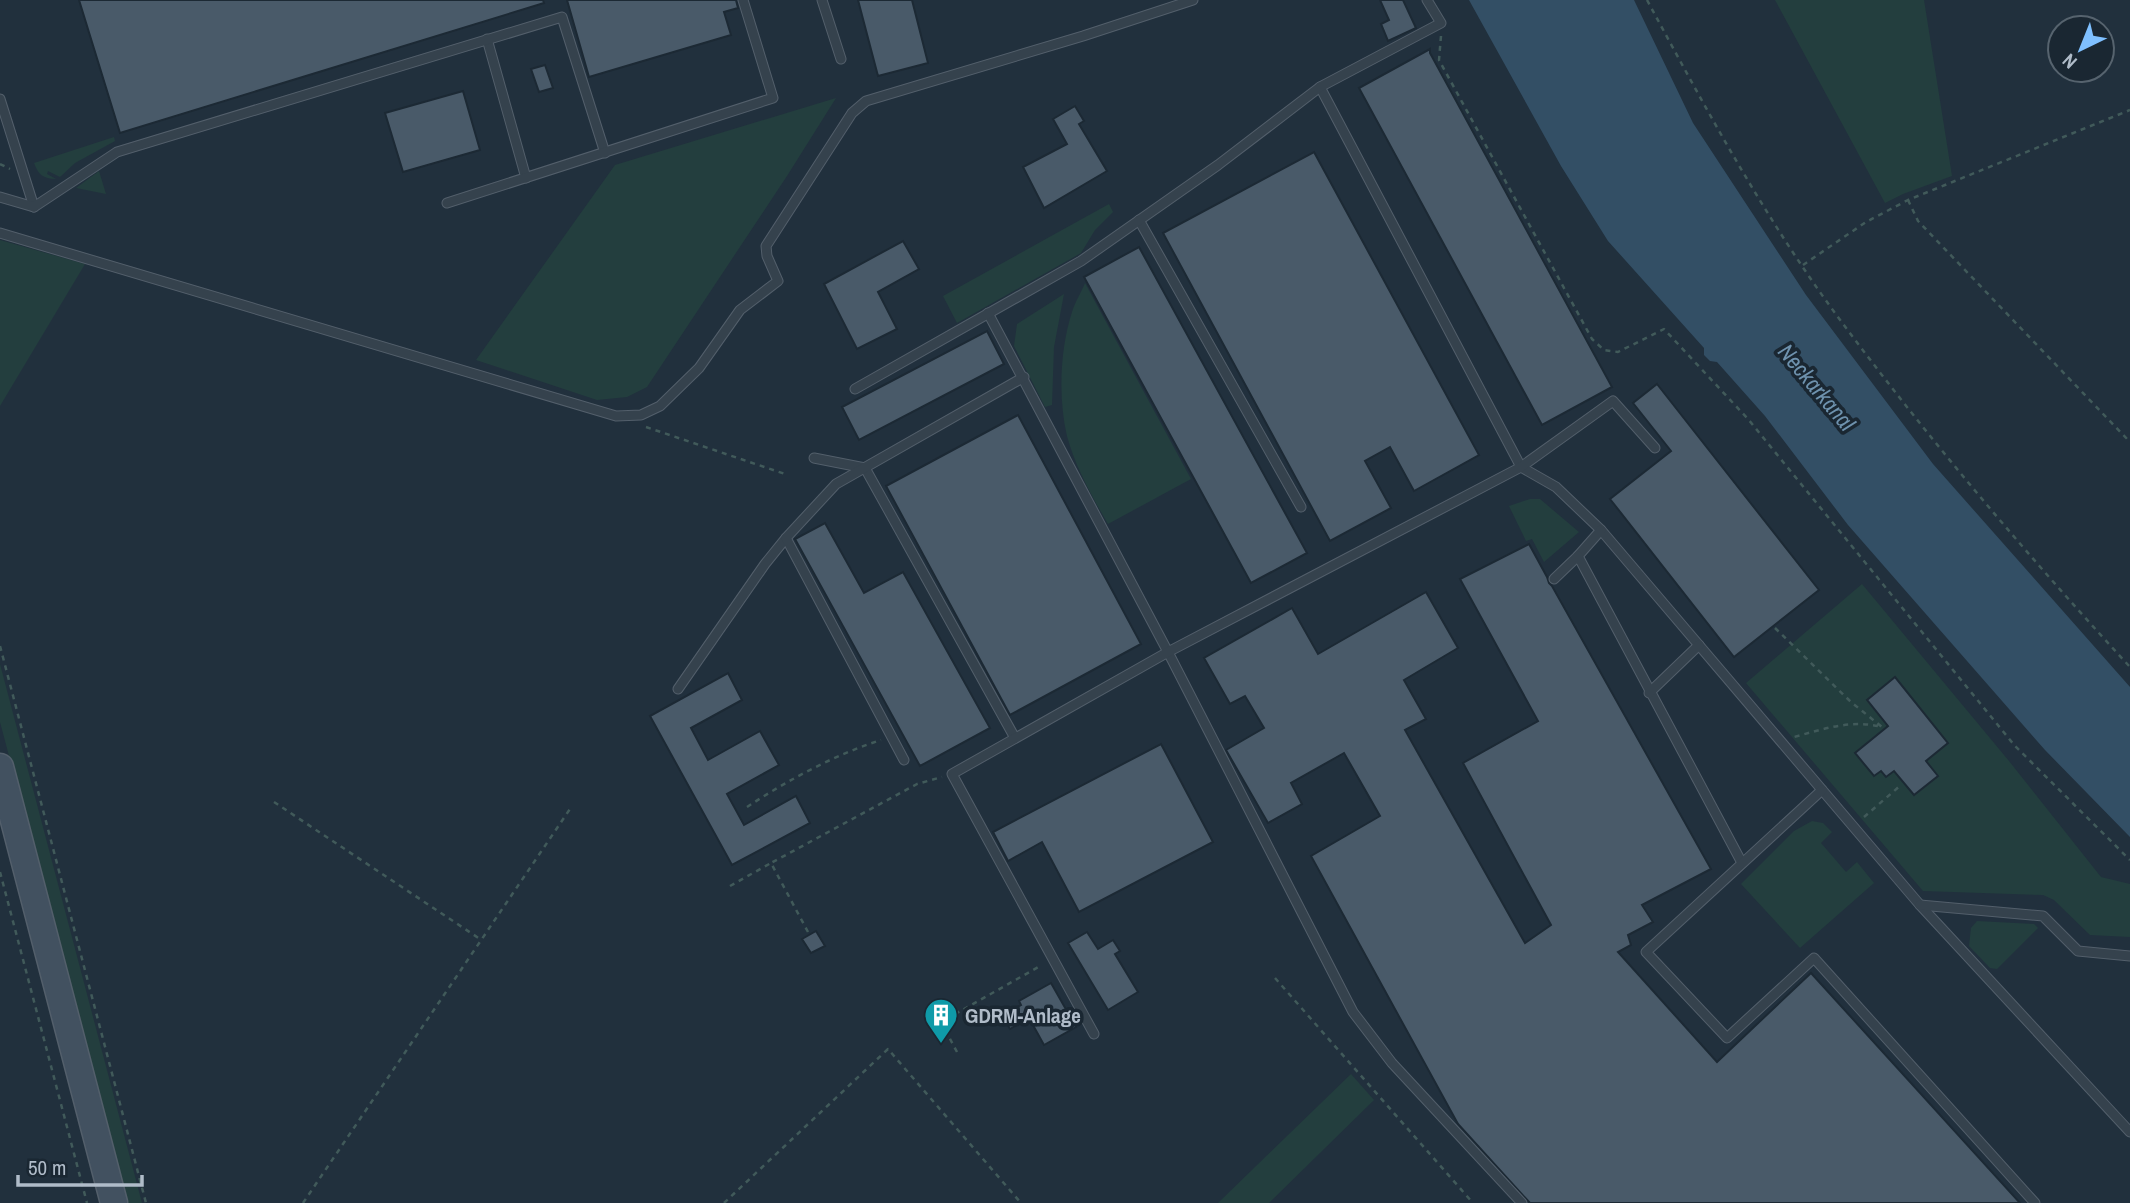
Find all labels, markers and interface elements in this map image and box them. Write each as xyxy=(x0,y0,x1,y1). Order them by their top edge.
north arrow xyxy=(2046,14,2116,84)
text: N xyxy=(2056,48,2082,75)
water label: Neckarkanal xyxy=(1771,337,1863,438)
building icon: GDRM-Anlage xyxy=(922,996,960,1045)
place label: GDRM-Anlage xyxy=(965,1001,1081,1030)
scale bar xyxy=(18,1144,142,1188)
text: 50 m xyxy=(28,1153,66,1182)

